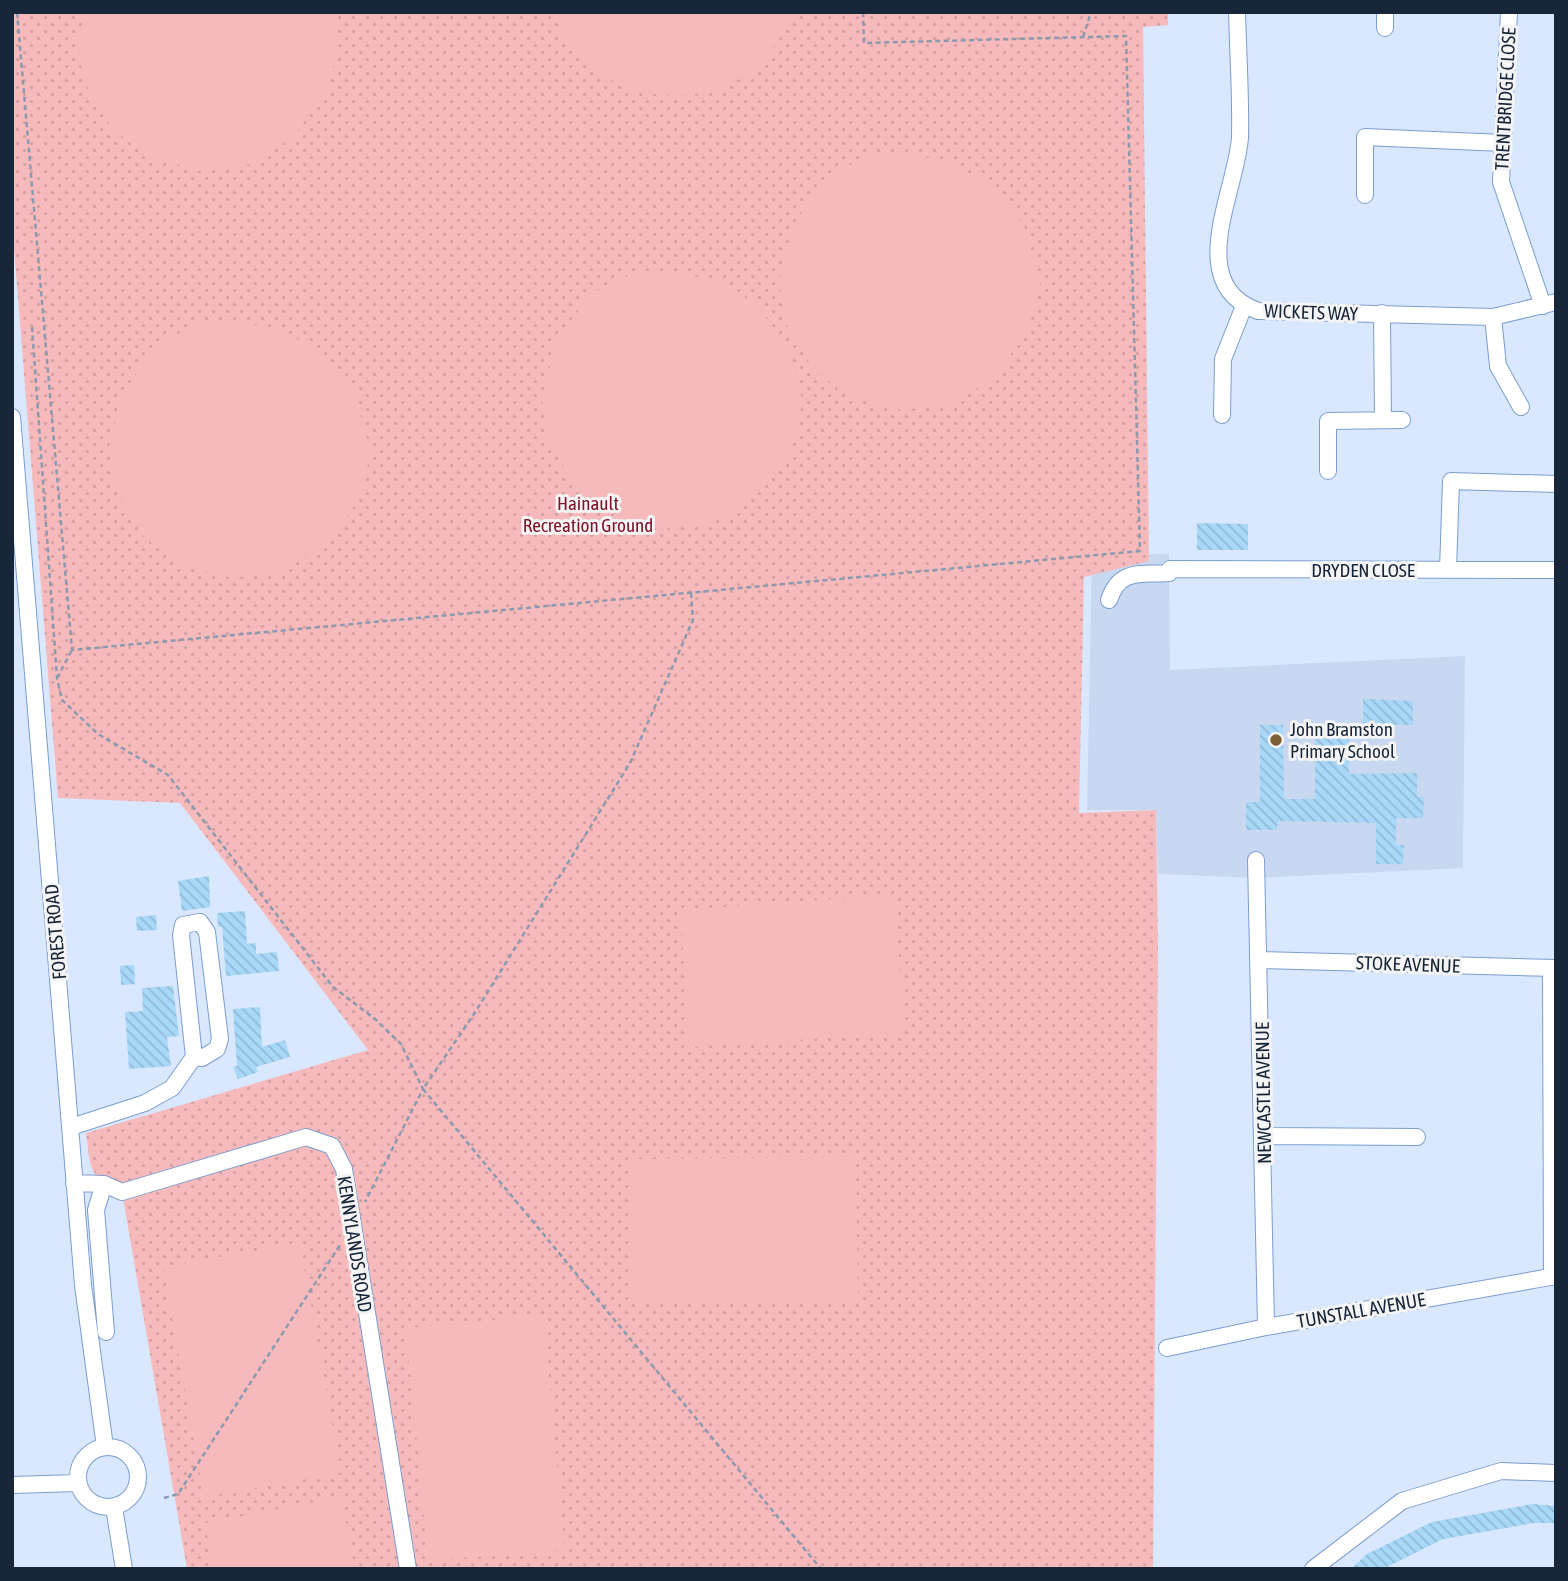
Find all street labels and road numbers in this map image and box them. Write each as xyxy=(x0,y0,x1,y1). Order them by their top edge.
street label: TRENTBRIDGE CLOSE xyxy=(1490,27,1520,171)
street label: WICKETS WAY xyxy=(1264,299,1359,325)
street label: DRYDEN CLOSE xyxy=(1311,559,1415,581)
street label: FOREST ROAD xyxy=(40,883,70,981)
street label: STOKE AVENUE xyxy=(1356,951,1460,977)
street label: NEWCASTLE AVENUE xyxy=(1251,1022,1275,1164)
street label: KENNYLANDS ROAD xyxy=(333,1174,377,1314)
street label: TUNSTALL AVENUE xyxy=(1295,1288,1427,1332)

